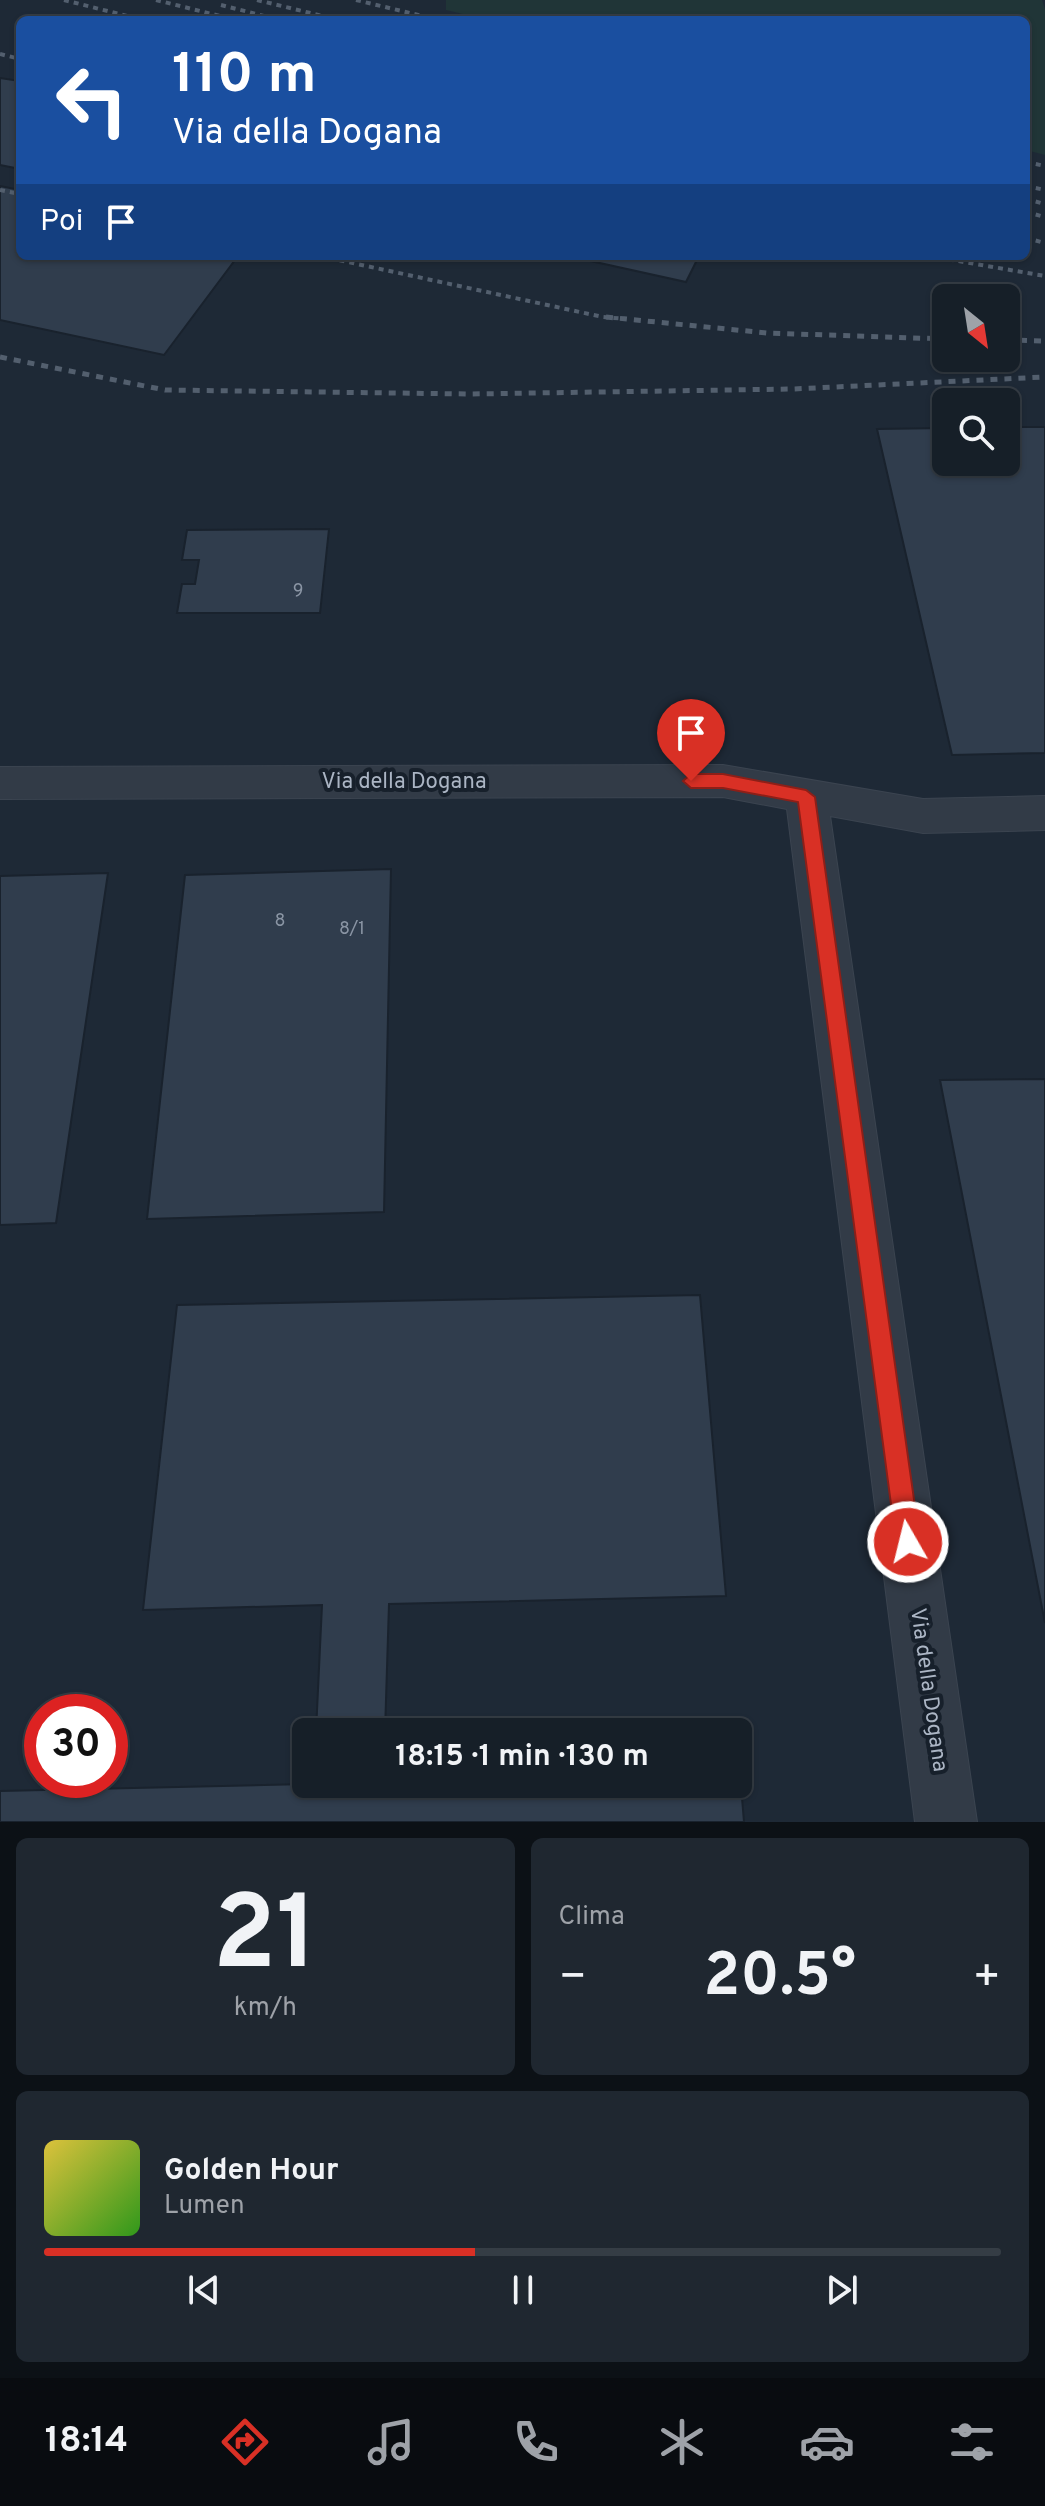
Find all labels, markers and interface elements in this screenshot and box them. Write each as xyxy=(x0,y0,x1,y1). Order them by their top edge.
text: 110 m xyxy=(172,42,317,112)
icon: left xyxy=(40,48,144,152)
text: Via della Dogana xyxy=(172,111,442,157)
icon: arrive xyxy=(99,200,143,244)
text: Poi xyxy=(40,204,83,241)
north arrow xyxy=(932,284,1020,372)
map controls xyxy=(932,284,1020,476)
button: search xyxy=(932,388,1020,476)
house number: 9 xyxy=(293,580,303,603)
pin xyxy=(657,699,725,781)
icon: arrive xyxy=(669,711,713,755)
street label: Via della Dogana xyxy=(321,769,487,796)
house number: 8 xyxy=(275,910,286,933)
house number: 8/1 xyxy=(339,918,365,941)
position arrow xyxy=(866,1500,950,1584)
street label: Via della Dogana xyxy=(903,1606,953,1774)
speed limit sign: 30 xyxy=(24,1694,128,1798)
text: 18:15 · 1 min · 130 m xyxy=(395,1739,649,1776)
text: 21 xyxy=(213,1874,318,2006)
text: Clima xyxy=(559,1901,625,1934)
text: 20.5° xyxy=(704,1941,856,2017)
text: − xyxy=(559,1951,587,2007)
text: + xyxy=(973,1951,1001,2007)
text: km/h xyxy=(234,1992,297,2025)
text: Golden Hour xyxy=(164,2153,338,2190)
text: Lumen xyxy=(164,2190,245,2223)
icon: previous xyxy=(182,2268,226,2312)
icon: pause xyxy=(501,2268,545,2312)
icon: next xyxy=(820,2268,864,2312)
icon: directions xyxy=(217,2414,273,2470)
icon: music xyxy=(363,2414,419,2470)
icon: phone xyxy=(508,2414,564,2470)
icon: climate xyxy=(654,2414,710,2470)
icon: car xyxy=(799,2414,855,2470)
icon: filters xyxy=(944,2414,1000,2470)
text: 18:14 xyxy=(45,2419,128,2465)

